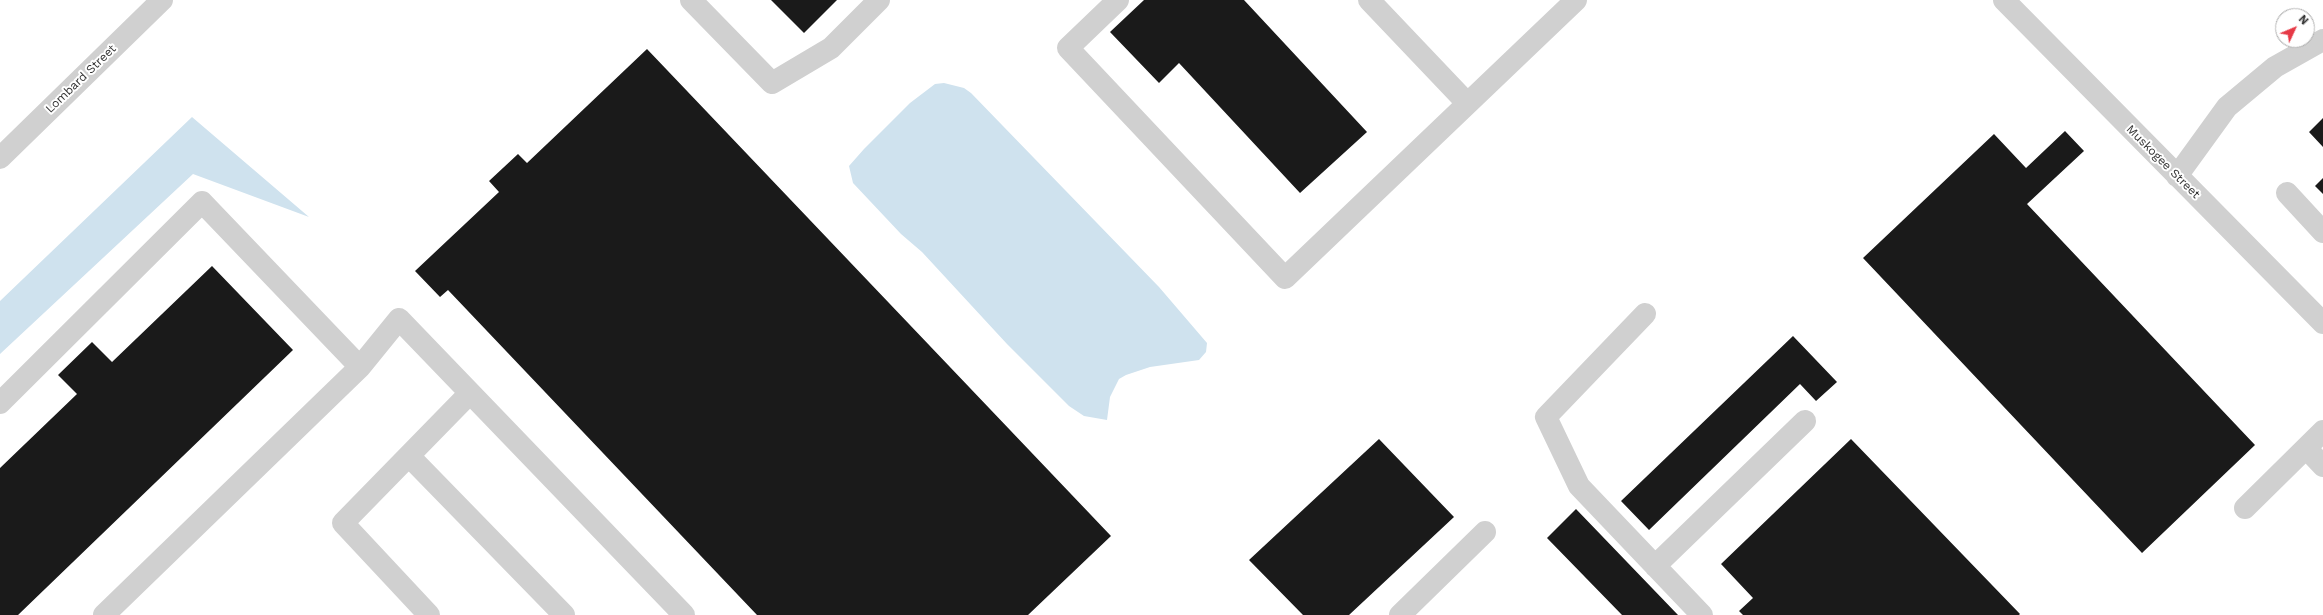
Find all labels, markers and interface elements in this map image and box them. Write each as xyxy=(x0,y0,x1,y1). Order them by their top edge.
north arrow xyxy=(2275,8,2315,48)
text: N xyxy=(2296,13,2311,27)
street label: Lombard Street xyxy=(43,42,119,116)
street label: Muskogee Street xyxy=(2123,122,2203,202)

